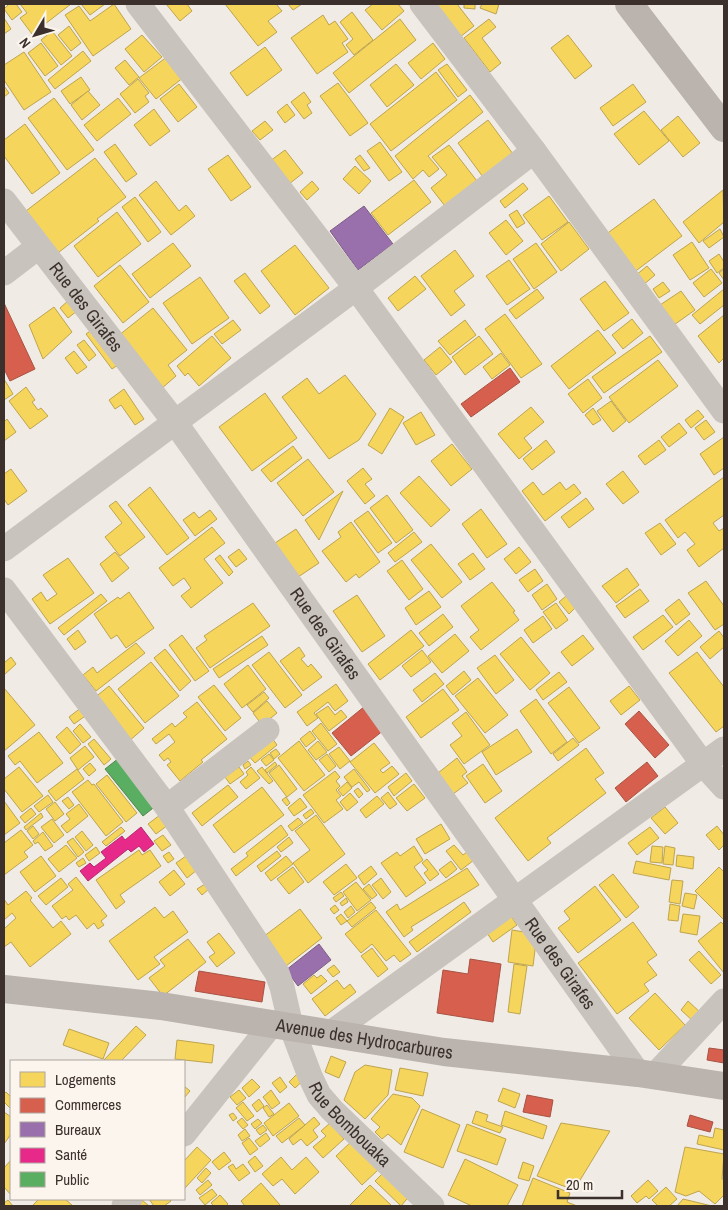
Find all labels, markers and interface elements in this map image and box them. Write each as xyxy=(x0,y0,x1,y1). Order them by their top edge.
north arrow xyxy=(10,10,60,60)
text: N xyxy=(15,34,34,52)
street label: Rue des Girafes xyxy=(44,257,129,357)
street label: Rue des Girafes xyxy=(284,582,367,684)
street label: Rue des Girafes xyxy=(519,912,602,1014)
street label: Avenue des Hydrocarbures xyxy=(273,1012,454,1065)
legend xyxy=(10,1060,185,1200)
text: Logements xyxy=(55,1069,116,1090)
street label: Rue Bombouaka xyxy=(303,1078,397,1172)
text: Commerces xyxy=(55,1094,121,1115)
text: Bureaux xyxy=(55,1119,102,1140)
text: Santé xyxy=(55,1144,87,1165)
scale bar xyxy=(558,1168,622,1200)
text: Public xyxy=(55,1169,89,1190)
text: 20 m xyxy=(566,1174,593,1195)

